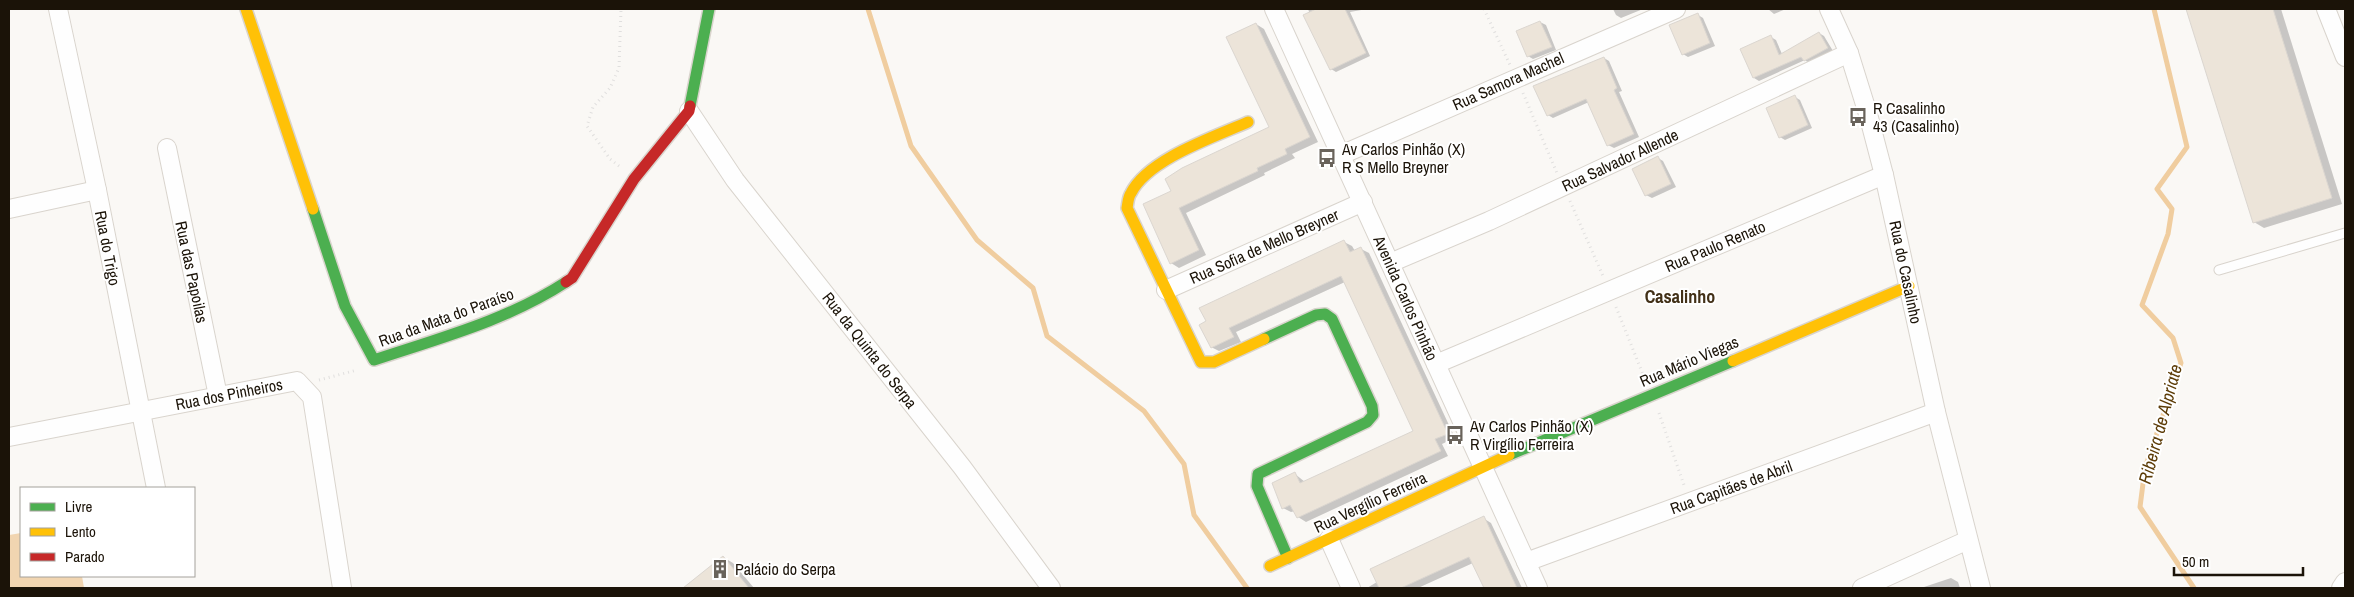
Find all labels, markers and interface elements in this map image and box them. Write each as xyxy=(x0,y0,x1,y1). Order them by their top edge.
street label: Rua Samora Machel xyxy=(1449,47,1567,115)
place label: R Casalinho 43 (Casalinho) xyxy=(1873,97,1959,137)
bus stop icon: R Casalinho 43 (Casalinho) xyxy=(1847,106,1869,128)
street label: Rua Salvador Allende xyxy=(1558,123,1682,197)
place label: Av Carlos Pinhão (X) R S Mello Breyner xyxy=(1341,138,1465,178)
bus stop icon: Av Carlos Pinhão (X) R S Mello Breyner xyxy=(1316,147,1338,169)
street label: Rua Sofia de Mello Breyner xyxy=(1186,203,1343,289)
street label: Rua do Trigo xyxy=(90,209,126,287)
street label: Rua Paulo Renato xyxy=(1661,215,1769,277)
street label: Rua do Casalinho xyxy=(1884,218,1928,326)
street label: Rua das Papoilas xyxy=(170,219,214,325)
street label: Avenida Carlos Pinhão xyxy=(1368,231,1443,364)
street label: Rua da Mata do Paraíso xyxy=(375,282,517,352)
district label: Casalinho xyxy=(1645,284,1715,309)
street label: Rua da Quinta do Serpa xyxy=(818,287,923,413)
street label: Rua Mário Viegas xyxy=(1636,330,1742,392)
water label: Ribeira de Alpriate xyxy=(2132,361,2188,487)
street label: Rua dos Pinheiros xyxy=(174,373,284,415)
place label: Av Carlos Pinhão (X) R Virgílio Ferreira xyxy=(1469,415,1593,455)
bus stop icon: Av Carlos Pinhão (X) R Virgílio Ferreira xyxy=(1444,424,1466,446)
street label: Rua Capitães de Abril xyxy=(1667,455,1795,519)
street label: Rua Vergílio Ferreira xyxy=(1310,466,1431,538)
legend xyxy=(20,487,195,577)
text: Livre xyxy=(65,496,93,517)
text: Lento xyxy=(65,521,96,542)
scale bar xyxy=(2174,544,2303,576)
text: Parado xyxy=(65,546,105,567)
text: 50 m xyxy=(2182,551,2209,572)
building icon: Palácio do Serpa xyxy=(709,558,731,580)
place label: Palácio do Serpa xyxy=(735,558,836,580)

